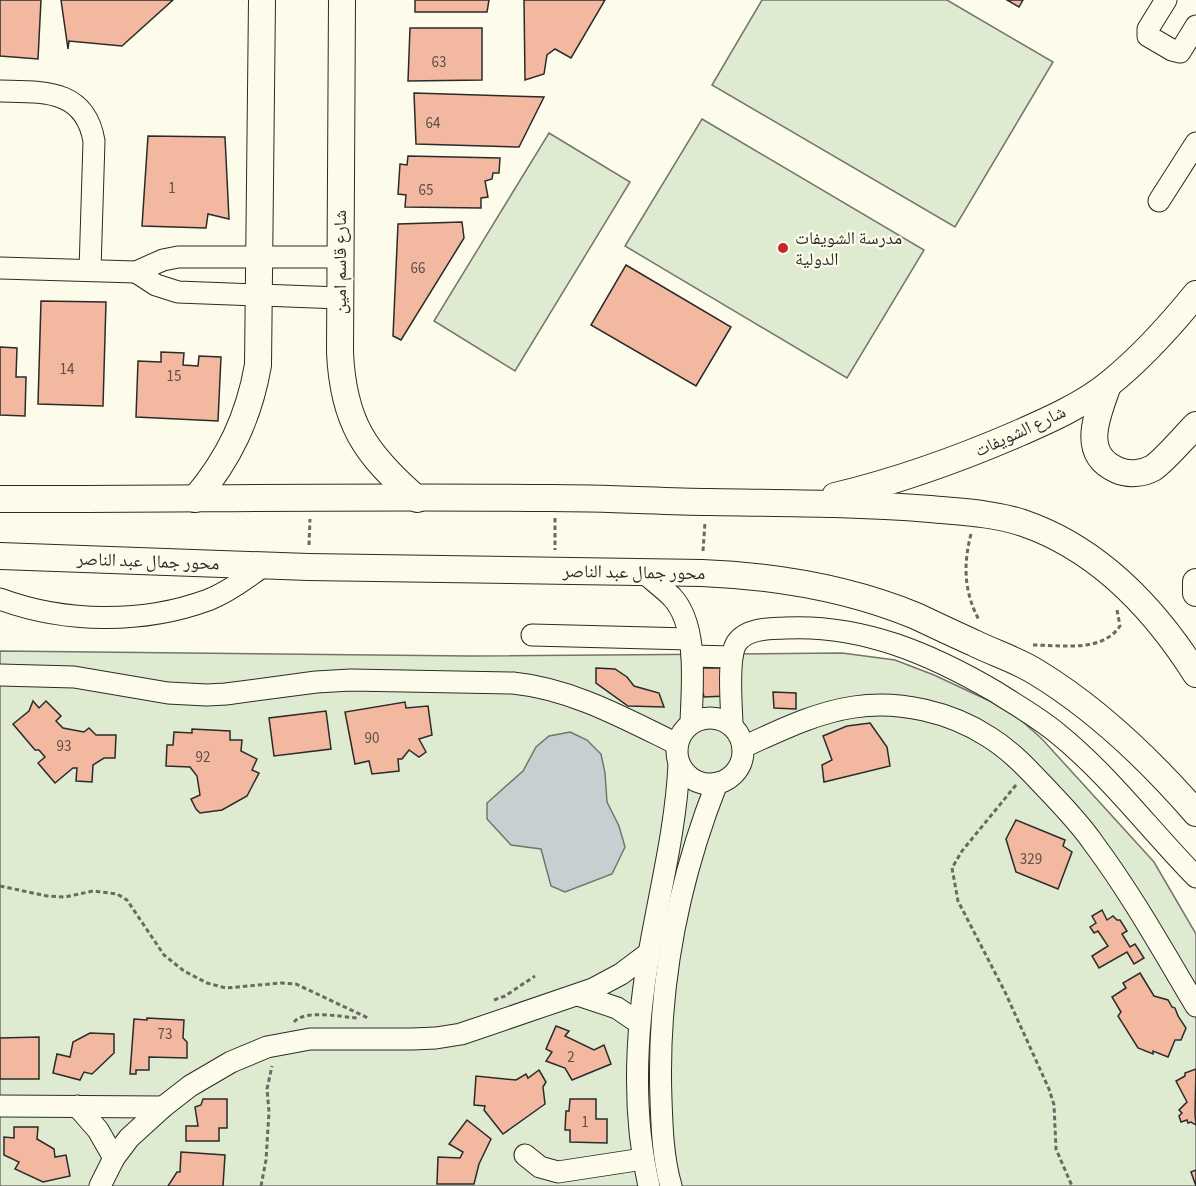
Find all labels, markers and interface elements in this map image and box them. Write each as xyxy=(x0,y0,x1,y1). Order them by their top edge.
house number: 63 xyxy=(432,52,446,73)
house number: 64 xyxy=(426,113,441,134)
house number: 1 xyxy=(168,178,176,199)
house number: 65 xyxy=(419,180,433,201)
street label: شارع قاسم امين xyxy=(328,210,353,314)
place label: مدرسة الشويفات الدولية xyxy=(795,226,902,272)
marker: مدرسة الشويفات الدولية xyxy=(776,241,790,255)
house number: 66 xyxy=(411,258,425,279)
house number: 14 xyxy=(60,359,75,380)
house number: 15 xyxy=(167,366,181,387)
street label: شارع الشويفات xyxy=(971,399,1070,463)
street label: محور جمال عبد الناصر xyxy=(75,546,220,576)
street label: محور جمال عبد الناصر xyxy=(561,559,706,586)
house number: 90 xyxy=(365,728,379,749)
house number: 93 xyxy=(57,736,71,757)
house number: 92 xyxy=(196,747,210,768)
house number: 329 xyxy=(1020,849,1042,870)
house number: 73 xyxy=(158,1024,172,1045)
house number: 2 xyxy=(567,1047,575,1068)
house number: 1 xyxy=(581,1112,589,1133)

